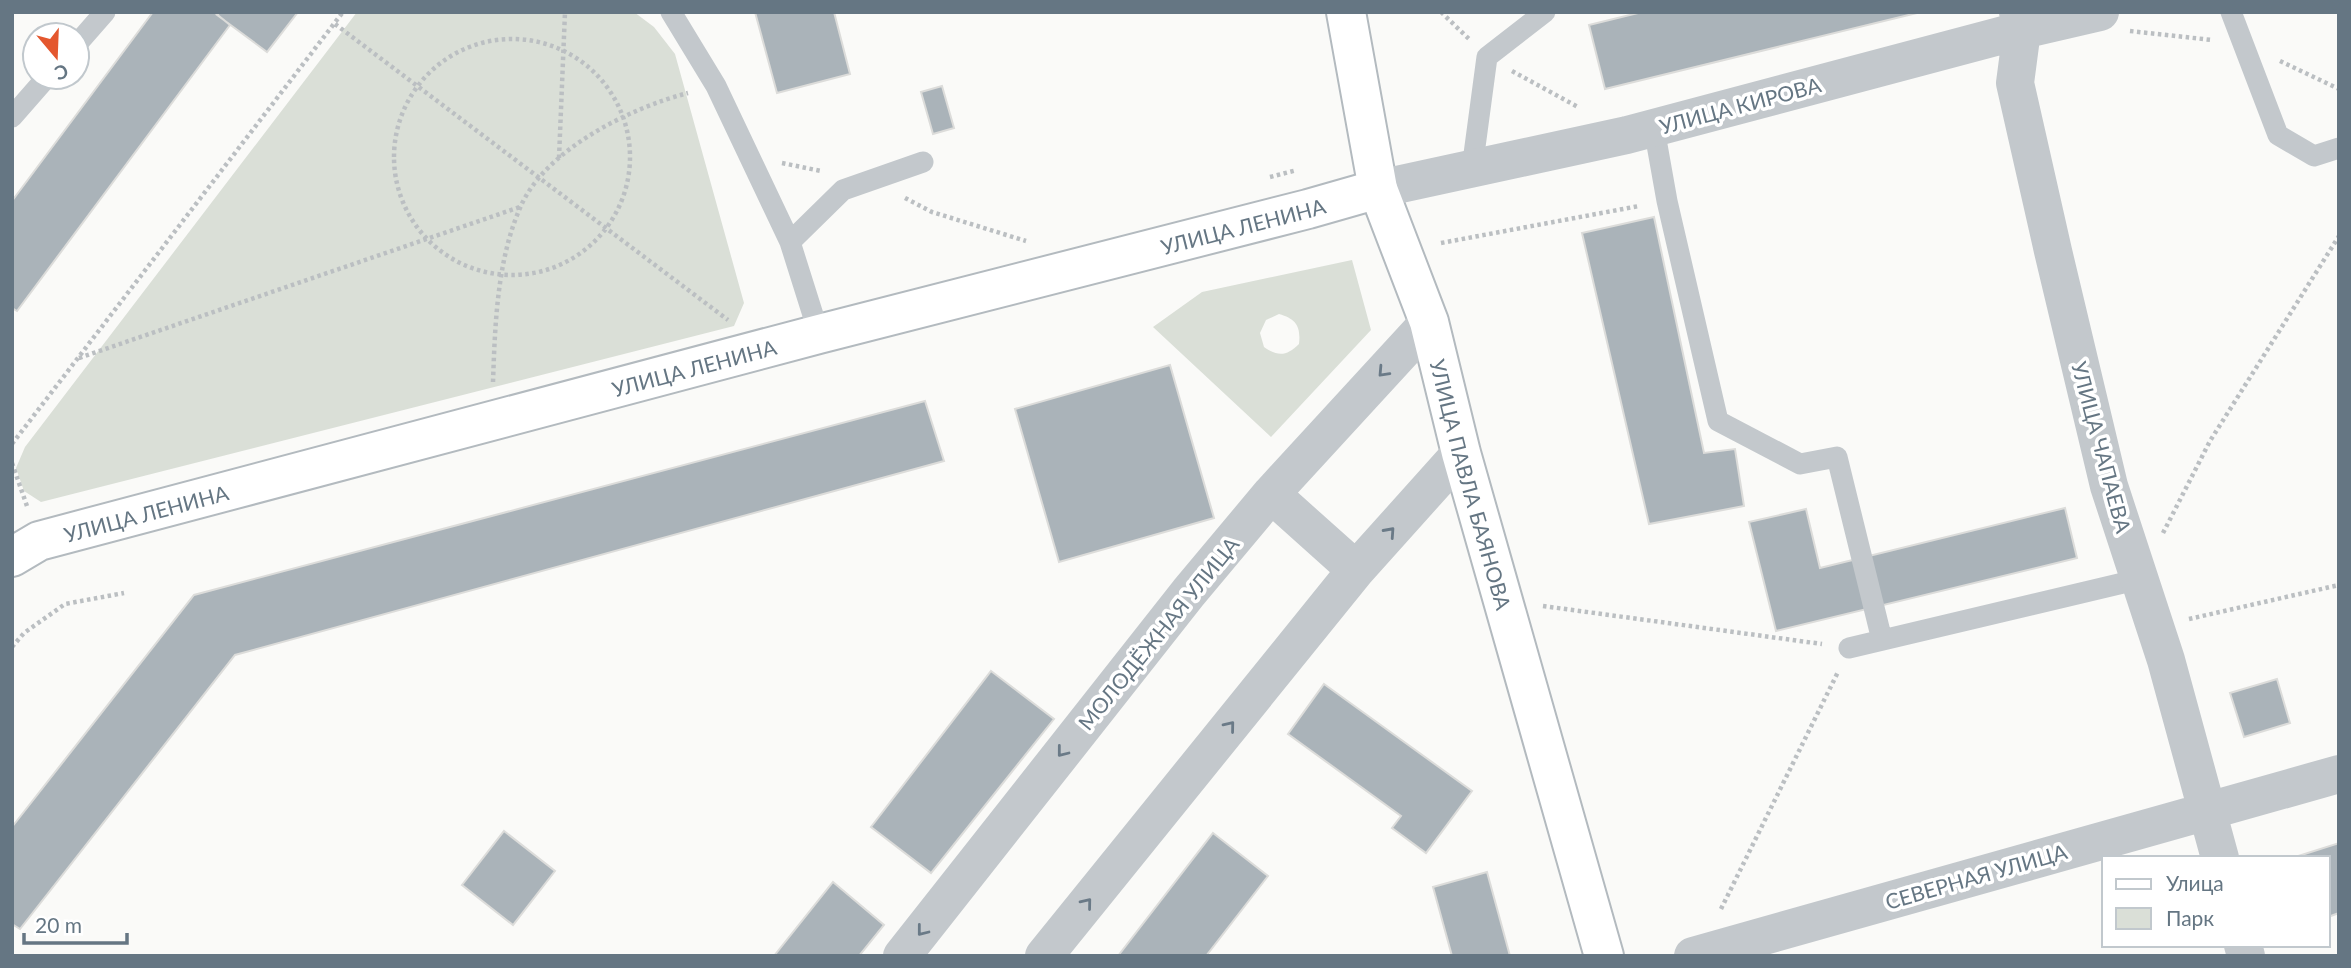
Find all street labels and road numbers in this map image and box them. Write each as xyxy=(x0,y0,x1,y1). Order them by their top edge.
street label: УЛИЦА КИРОВА xyxy=(1656,71,1824,139)
street label: УЛИЦА ЛЕНИНА xyxy=(1158,192,1329,259)
street label: УЛИЦА ЛЕНИНА xyxy=(609,333,780,401)
street label: УЛИЦА ПАВЛА БАЯНОВА xyxy=(1426,356,1518,613)
street label: УЛИЦА ЧАПАЕВА xyxy=(2067,359,2137,536)
street label: УЛИЦА ЛЕНИНА xyxy=(61,479,232,546)
street label: МОЛОДЁЖНАЯ УЛИЦА xyxy=(1072,531,1244,735)
street label: СЕВЕРНАЯ УЛИЦА xyxy=(1882,838,2070,914)

